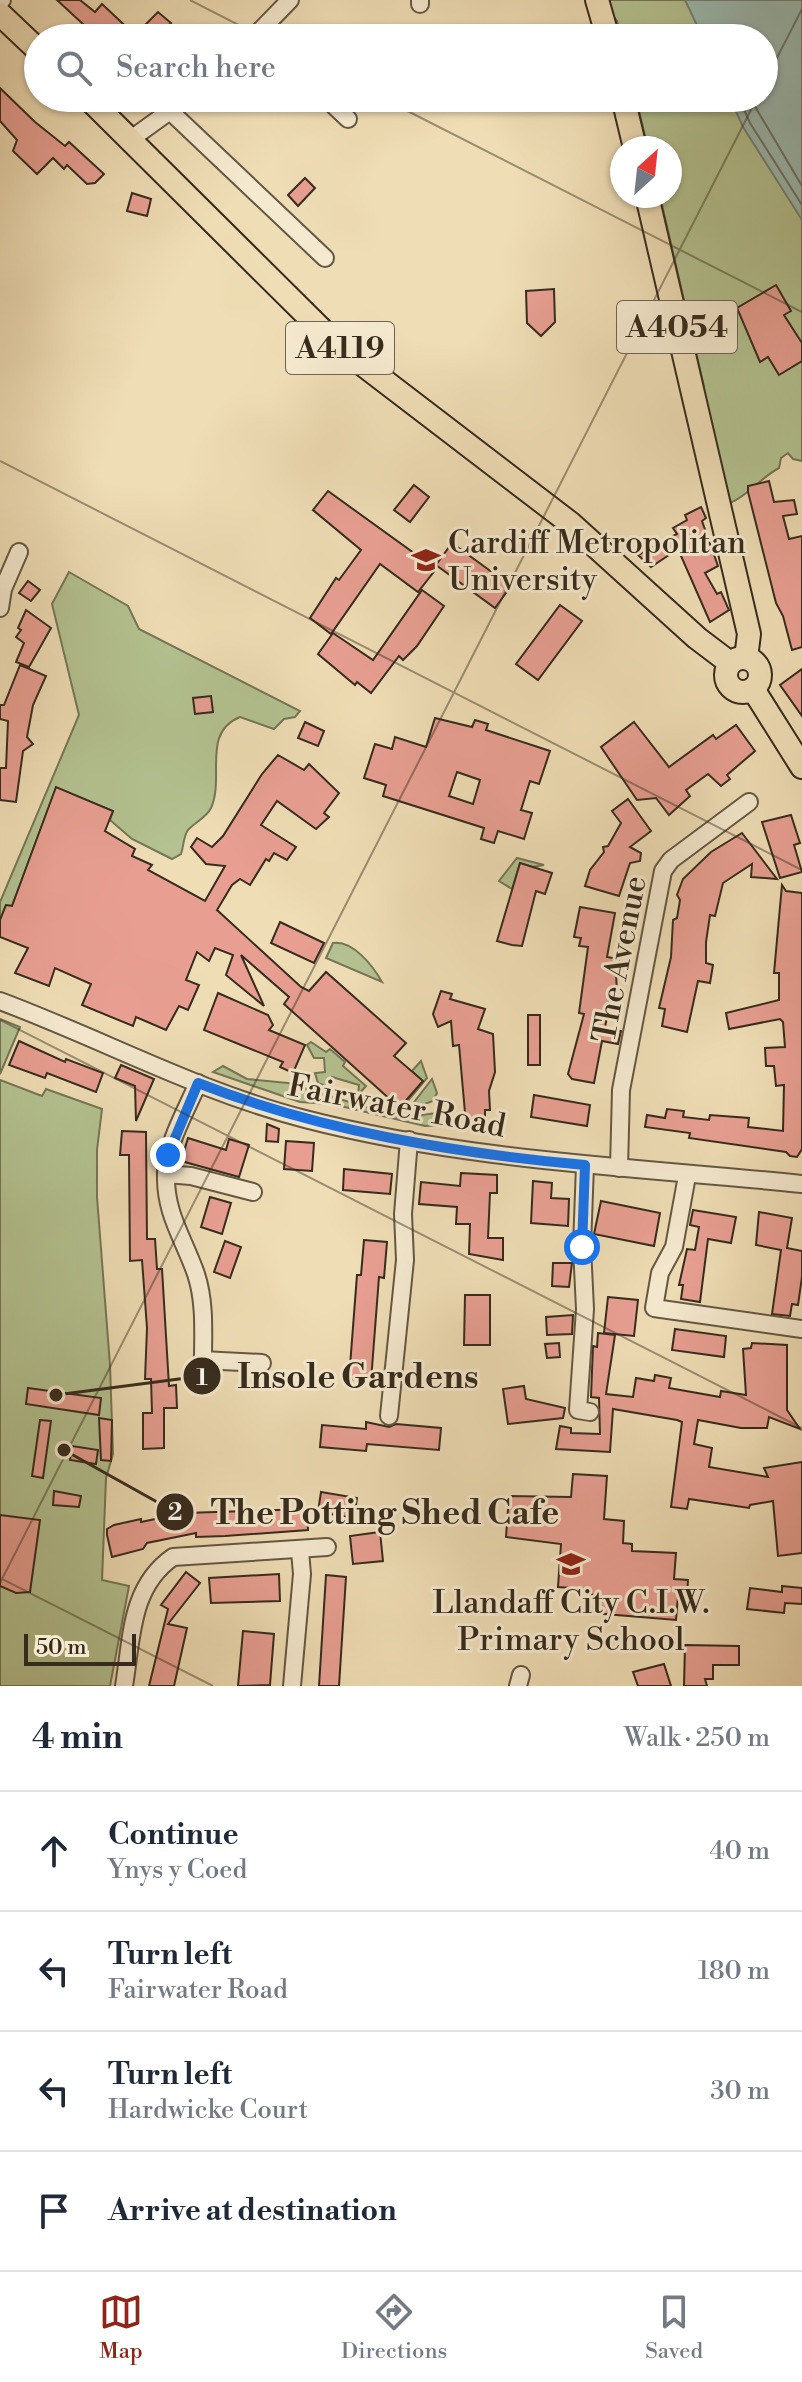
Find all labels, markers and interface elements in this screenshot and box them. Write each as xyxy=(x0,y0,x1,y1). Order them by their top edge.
search box xyxy=(24,24,778,112)
icon: search xyxy=(52,46,96,90)
text: Search here xyxy=(116,49,276,87)
north arrow xyxy=(610,136,682,208)
road number: A4054 xyxy=(617,301,737,353)
road number: A4119 xyxy=(286,322,394,374)
place label: Cardiff Metropolitan University xyxy=(448,523,746,600)
school or university icon: Cardiff Metropolitan University xyxy=(411,545,441,575)
street label: The Avenue xyxy=(584,872,656,1046)
street label: Fairwater Road xyxy=(284,1065,509,1147)
route end xyxy=(150,1137,186,1173)
route start xyxy=(564,1229,600,1265)
callout: Insole Gardens xyxy=(182,1347,495,1405)
text: Insole Gardens xyxy=(238,1357,479,1399)
text: 1 xyxy=(196,1363,208,1393)
callout: The Potting Shed Cafe xyxy=(155,1483,575,1541)
text: The Potting Shed Cafe xyxy=(211,1493,559,1535)
text: 2 xyxy=(168,1498,183,1528)
school or university icon: Llandaff City C.I.W. Primary School xyxy=(556,1549,586,1579)
place label: Llandaff City C.I.W. Primary School xyxy=(433,1583,710,1660)
scale bar xyxy=(24,1630,136,1666)
text: 50 m xyxy=(36,1634,87,1661)
text: 4 min xyxy=(32,1717,123,1759)
text: Walk · 250 m xyxy=(624,1722,770,1754)
text: Continue xyxy=(108,1816,239,1854)
icon: ahead xyxy=(32,1829,76,1873)
text: 40 m xyxy=(709,1835,770,1867)
text: Ynys y Coed xyxy=(108,1854,247,1886)
text: Turn left xyxy=(108,1936,232,1974)
icon: left xyxy=(32,1949,76,1993)
text: 180 m xyxy=(698,1955,770,1987)
text: Fairwater Road xyxy=(108,1974,288,2006)
text: Turn left xyxy=(108,2056,232,2094)
icon: left xyxy=(32,2069,76,2113)
text: 30 m xyxy=(710,2075,770,2107)
text: Hardwicke Court xyxy=(108,2094,308,2126)
icon: arrive xyxy=(32,2189,76,2233)
text: Arrive at destination xyxy=(108,2192,397,2230)
tab: Map xyxy=(99,2290,143,2365)
tab: Directions xyxy=(341,2290,447,2365)
tab: Saved xyxy=(645,2290,703,2365)

